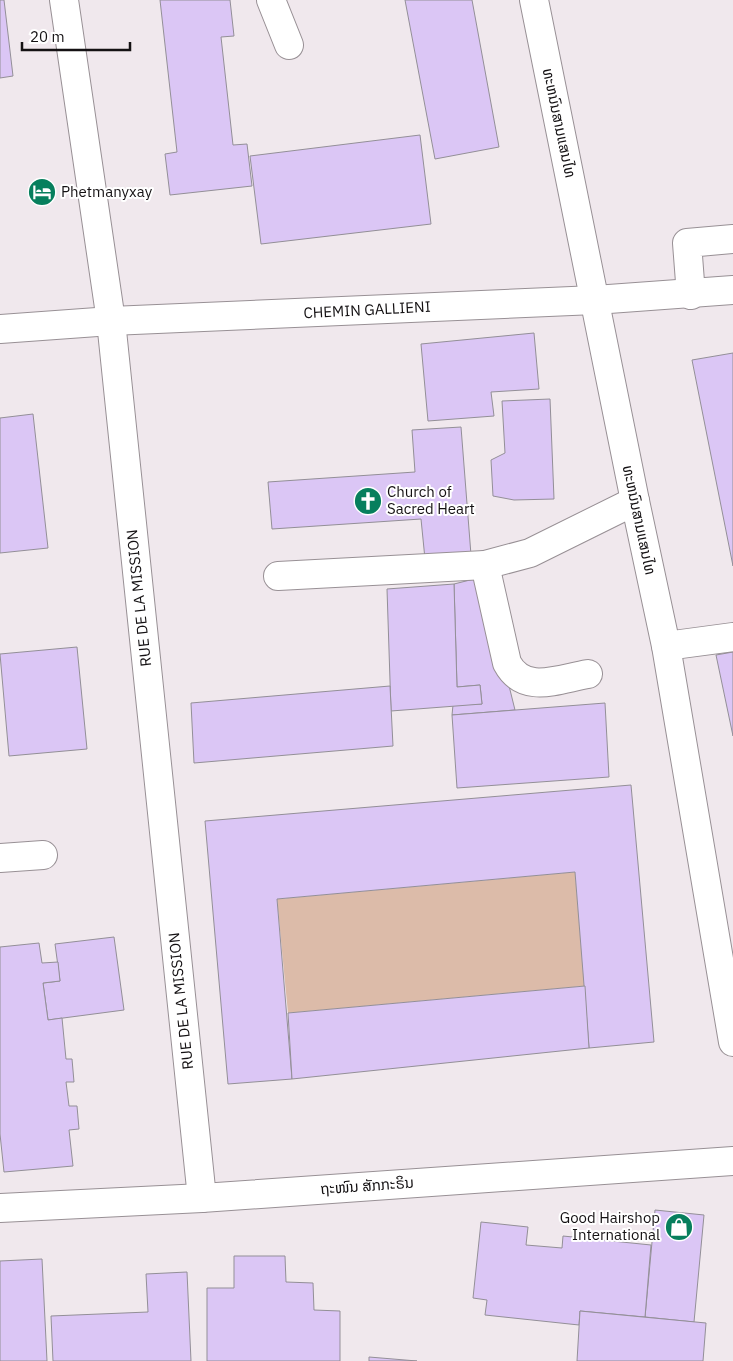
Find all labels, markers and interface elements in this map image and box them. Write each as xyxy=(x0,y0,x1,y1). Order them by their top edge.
scale bar xyxy=(22,20,130,52)
text: 20 m xyxy=(30,27,65,46)
street label: ທະຫນົນສາມແສນໄທ xyxy=(539,66,580,179)
hotel icon: Phetmanyxay xyxy=(27,177,57,207)
place label: Phetmanyxay xyxy=(61,182,153,201)
street label: CHEMIN GALLIENI xyxy=(303,297,431,322)
street label: ທະຫນົນສາມແສນໄທ xyxy=(619,463,660,576)
place label: Church of Sacred Heart xyxy=(387,482,475,518)
church icon: Church of Sacred Heart xyxy=(353,486,383,516)
street label: RUE DE LA MISSION xyxy=(122,528,155,668)
street label: RUE DE LA MISSION xyxy=(164,931,197,1071)
street label: ຖະໜົນ ສັກກະຣິນ xyxy=(319,1173,415,1198)
place label: Good Hairshop International xyxy=(560,1208,660,1244)
shop icon: Good Hairshop International xyxy=(664,1212,694,1242)

